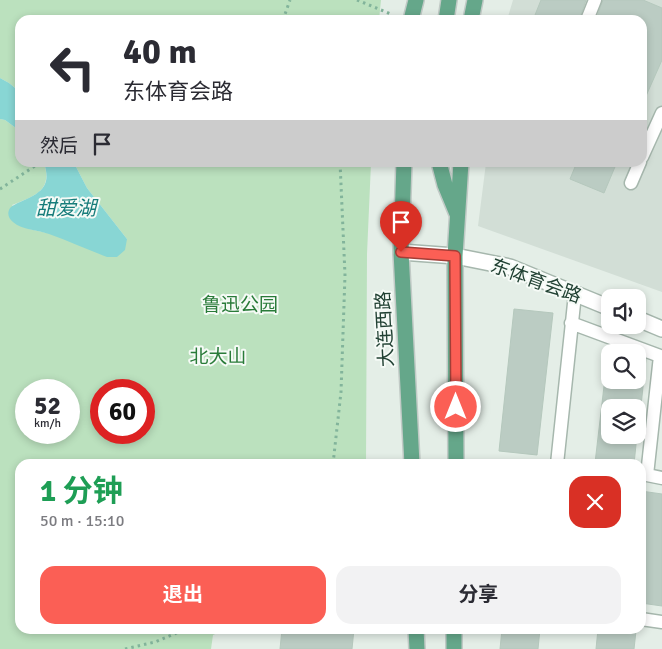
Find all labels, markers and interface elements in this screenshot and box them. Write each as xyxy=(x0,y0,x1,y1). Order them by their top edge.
text: 40 m xyxy=(123,30,197,73)
icon: left xyxy=(40,35,105,100)
text: 东体育会路 xyxy=(123,78,233,105)
icon: arrive xyxy=(88,130,116,158)
text: 然后 xyxy=(40,134,78,158)
water label: 甜爱湖 xyxy=(36,196,99,221)
pin xyxy=(380,201,422,252)
icon: arrive xyxy=(387,208,415,236)
street label: 东体育会路 xyxy=(487,253,585,309)
map controls xyxy=(601,289,646,444)
button: sound xyxy=(601,289,646,334)
street label: 大连西路 xyxy=(371,290,399,368)
park label: 鲁迅公园 xyxy=(202,293,278,317)
button: search xyxy=(601,344,646,389)
park label: 北大山 xyxy=(189,345,247,369)
speed limit sign: 60 xyxy=(90,379,155,444)
position arrow xyxy=(429,380,481,432)
text: 52 xyxy=(34,390,61,421)
button: layers xyxy=(601,399,646,444)
text: km/h xyxy=(34,416,61,431)
text: 1 分钟 xyxy=(40,473,123,510)
button: close xyxy=(569,476,621,528)
text: 50 m · 15:10 xyxy=(40,511,124,531)
button: 退出 xyxy=(40,566,326,624)
button: 分享 xyxy=(336,566,621,624)

